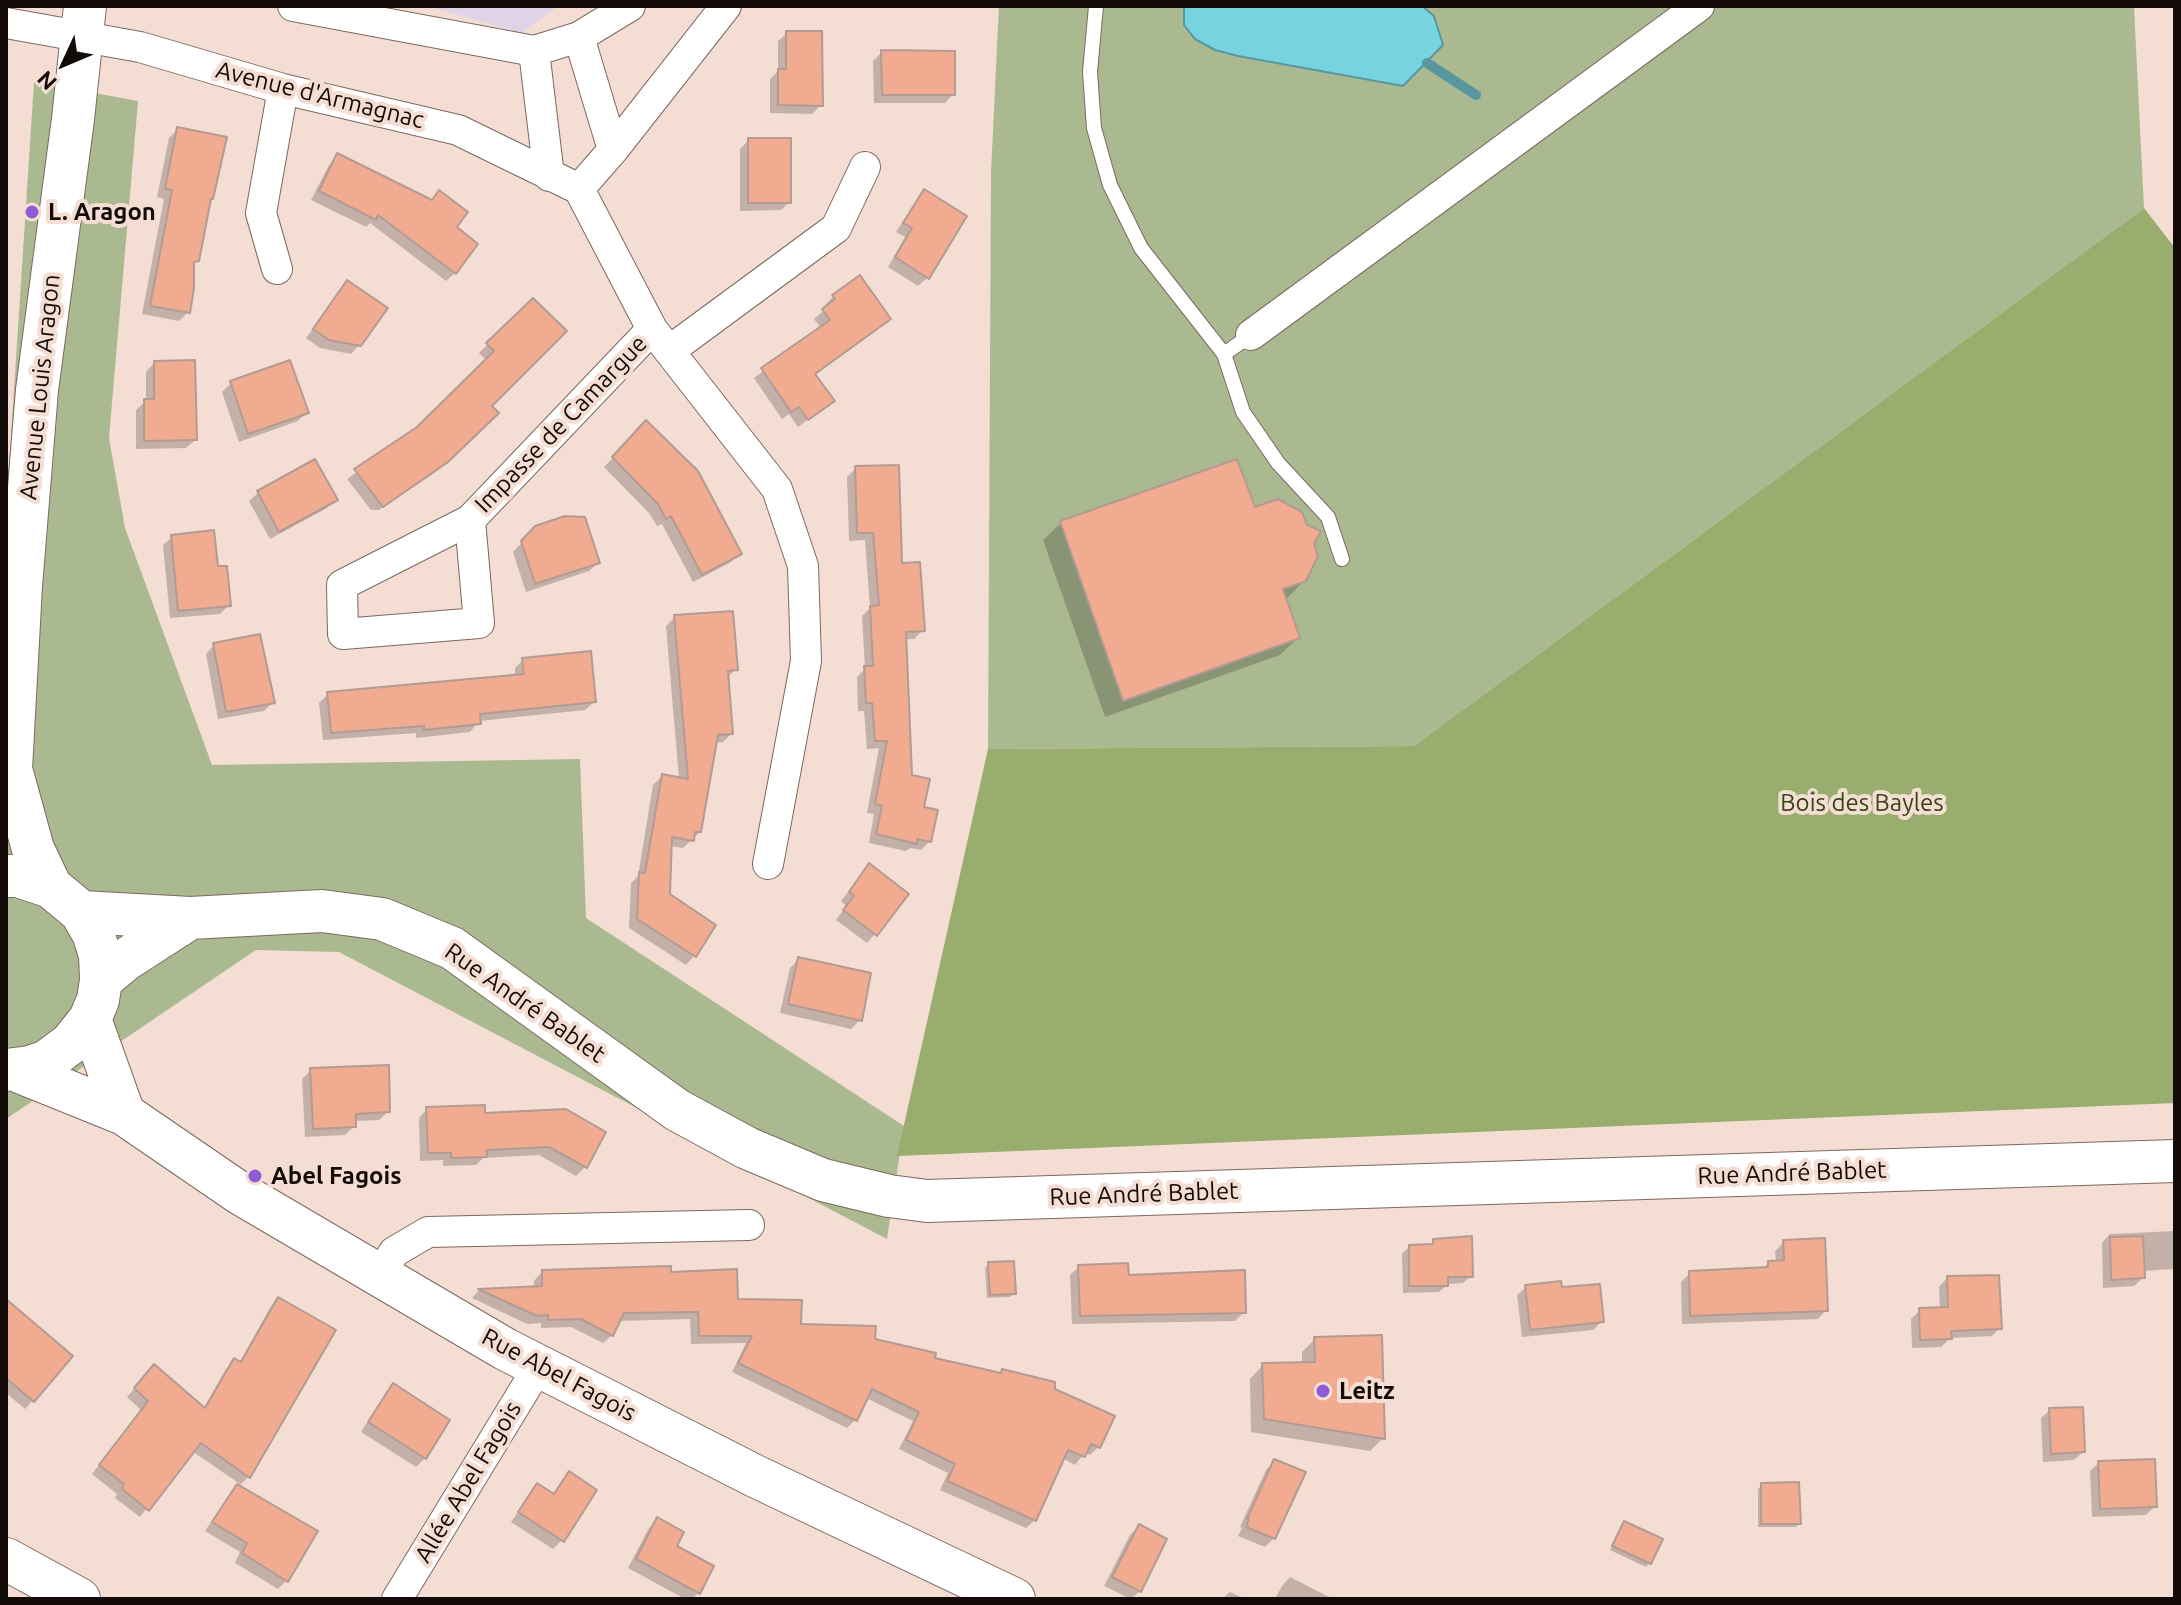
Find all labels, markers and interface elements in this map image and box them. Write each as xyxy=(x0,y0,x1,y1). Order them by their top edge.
north arrow xyxy=(24,24,104,104)
street label: Avenue d'Armagnac xyxy=(213,55,427,135)
text: N xyxy=(32,66,61,96)
place label: L. Aragon xyxy=(48,198,156,226)
marker: L. Aragon xyxy=(23,203,41,221)
street label: Avenue Louis Aragon xyxy=(14,273,66,501)
street label: Impasse de Camargue xyxy=(469,329,653,519)
park label: Bois des Bayles xyxy=(1780,789,1944,817)
street label: Rue André Bablet xyxy=(439,937,611,1069)
street label: Rue André Bablet xyxy=(1697,1155,1887,1191)
place label: Abel Fagois xyxy=(271,1162,401,1190)
marker: Abel Fagois xyxy=(246,1167,264,1185)
street label: Rue André Bablet xyxy=(1049,1176,1239,1212)
street label: Rue Abel Fagois xyxy=(477,1322,641,1428)
place label: Leitz xyxy=(1339,1377,1395,1405)
marker: Leitz xyxy=(1314,1382,1332,1400)
street label: Allée Abel Fagois xyxy=(409,1396,527,1568)

